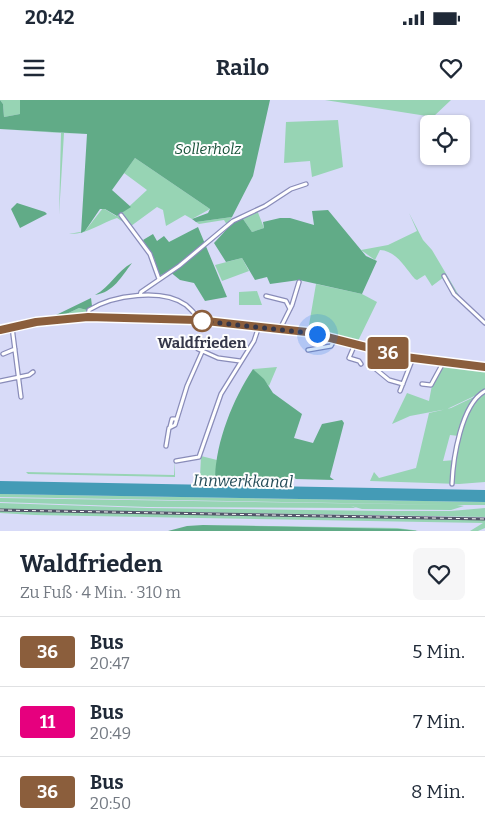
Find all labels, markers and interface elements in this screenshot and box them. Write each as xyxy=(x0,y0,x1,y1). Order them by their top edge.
text: 20:42 xyxy=(25,6,74,29)
icon: menu xyxy=(20,54,48,82)
text: Railo xyxy=(216,54,269,81)
icon: heart xyxy=(437,54,465,82)
map controls xyxy=(420,115,470,165)
button: locate xyxy=(420,115,470,165)
park label: Sollerholz xyxy=(175,140,241,158)
marker: Waldfrieden xyxy=(191,310,213,332)
your location xyxy=(305,322,330,347)
place label: Waldfrieden xyxy=(157,334,247,352)
line badge: 36 xyxy=(366,337,410,369)
text: 36 xyxy=(377,342,399,364)
water label: Innwerkkanal xyxy=(193,471,293,491)
button: heart xyxy=(413,548,465,600)
text: Waldfrieden xyxy=(20,550,162,578)
text: Zu Fuß · 4 Min. · 310 m xyxy=(20,583,181,602)
text: Bus xyxy=(90,631,124,654)
text: 5 Min. xyxy=(412,640,465,663)
text: 36 xyxy=(37,641,58,663)
text: 20:47 xyxy=(90,654,130,673)
text: Bus xyxy=(90,701,124,724)
text: 7 Min. xyxy=(413,710,465,733)
text: 11 xyxy=(40,711,55,733)
text: 20:49 xyxy=(90,724,131,743)
text: Bus xyxy=(90,771,124,794)
text: 8 Min. xyxy=(411,780,465,803)
text: 36 xyxy=(37,781,58,803)
text: 20:50 xyxy=(90,794,131,813)

